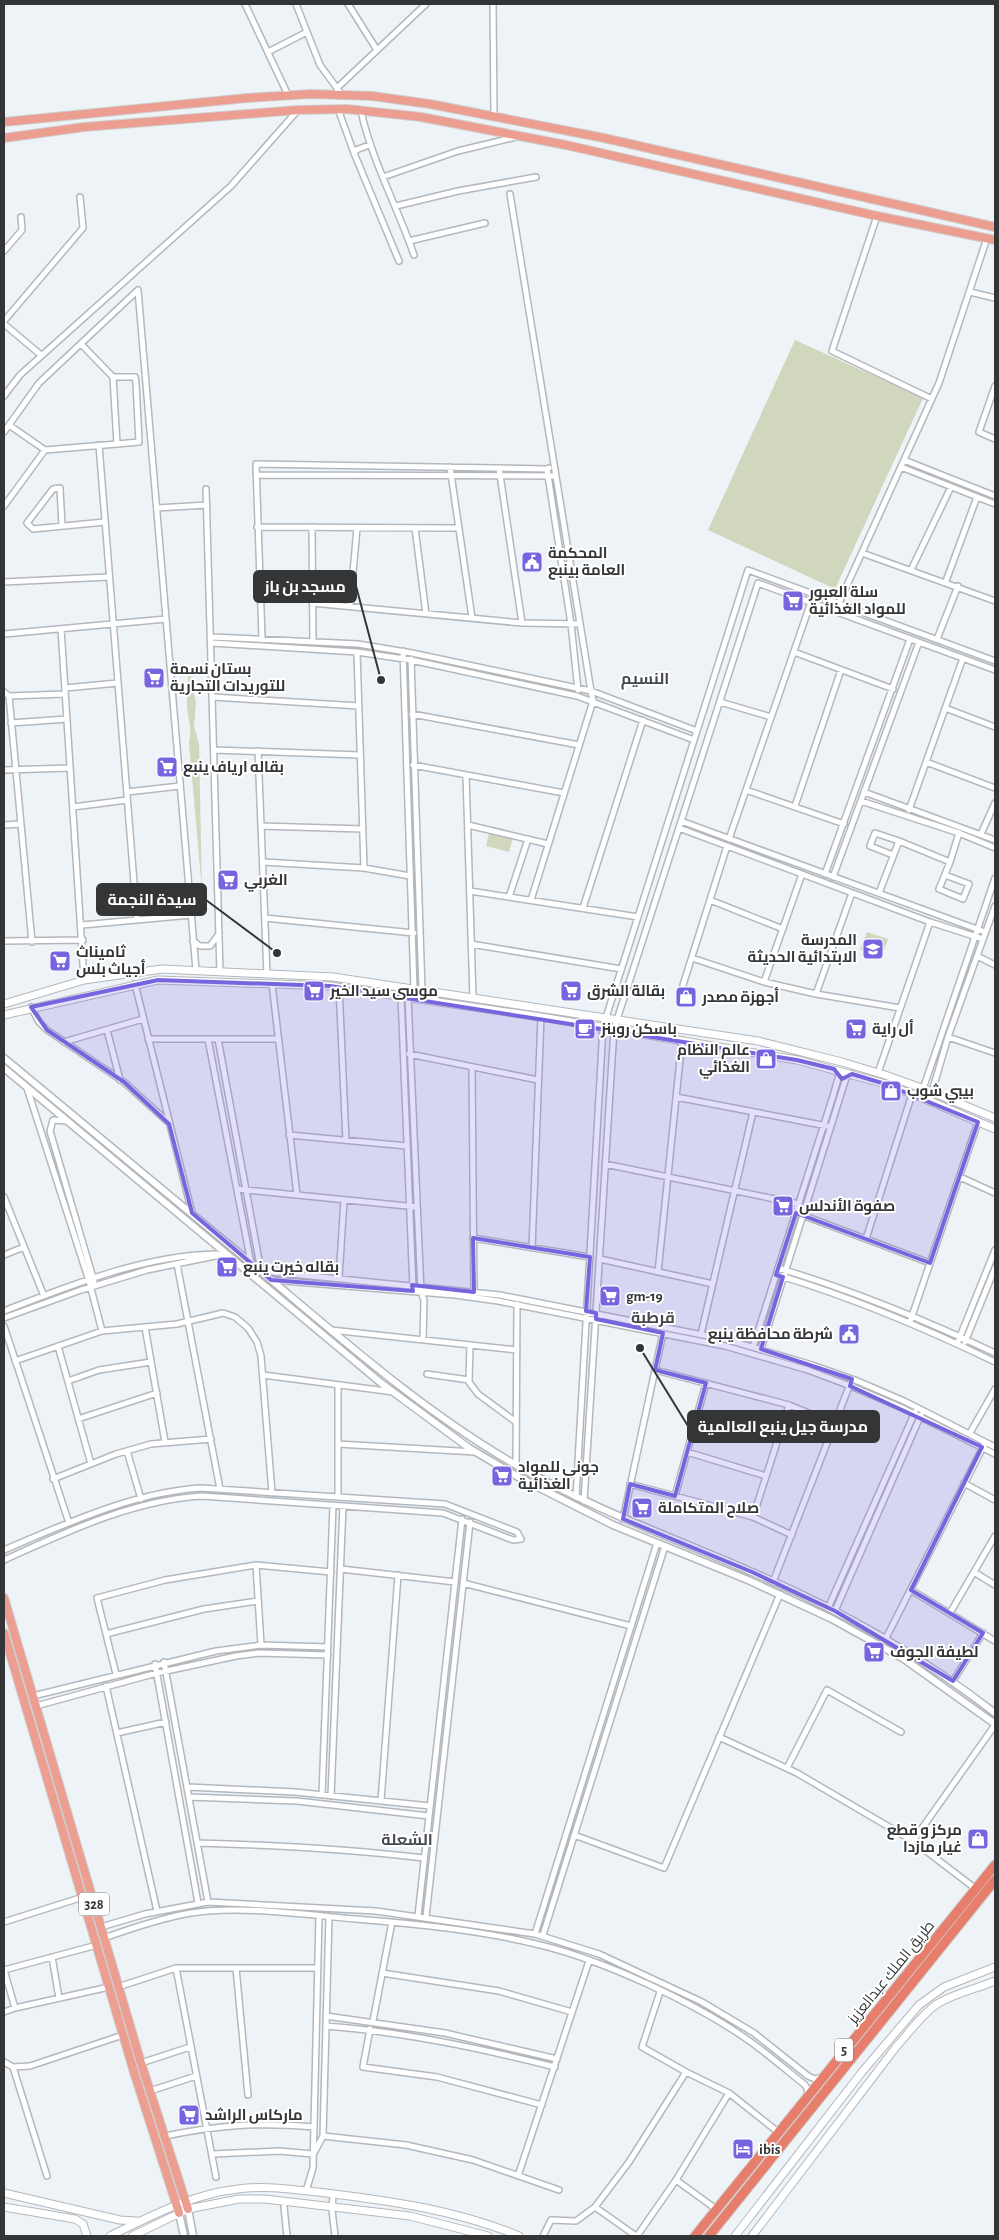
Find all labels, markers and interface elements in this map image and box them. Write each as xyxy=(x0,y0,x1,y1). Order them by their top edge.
place label: المحكمة العامة بينبع xyxy=(548,546,625,580)
public building icon: المحكمة العامة بينبع xyxy=(520,550,544,574)
callout: مسجد بن باز xyxy=(254,571,356,602)
text: مسجد بن باز xyxy=(263,579,346,596)
place label: سلة العبور للمواد الغذائية xyxy=(808,585,906,618)
supermarket icon: سلة العبور للمواد الغذائية xyxy=(781,589,805,613)
place label: بستان نسمة للتوريدات التجارية xyxy=(170,662,285,695)
supermarket icon: بستان نسمة للتوريدات التجارية xyxy=(142,666,166,690)
district label: النسيم xyxy=(621,671,669,690)
supermarket icon: بقاله ارياف ينبع xyxy=(155,755,179,779)
place label: بقاله ارياف ينبع xyxy=(183,760,284,777)
supermarket icon: الغربي xyxy=(216,868,240,892)
place label: الغربي xyxy=(244,873,288,892)
callout: سيدة النجمة xyxy=(97,884,206,915)
text: سيدة النجمة xyxy=(107,892,197,908)
place label: المدرسة الابتدائية الحديثة xyxy=(747,933,857,965)
school or university icon: المدرسة الابتدائية الحديثة xyxy=(861,937,885,961)
place label: ثاميناث أجياث بلس xyxy=(76,944,146,978)
supermarket icon: ثاميناث أجياث بلس xyxy=(48,949,72,973)
supermarket icon: موسى سيد الخير xyxy=(302,979,326,1003)
supermarket icon: بقالة الشرق xyxy=(559,979,583,1003)
place label: بقالة الشرق xyxy=(587,983,665,1000)
place label: موسى سيد الخير xyxy=(329,984,438,1000)
shop icon: أجهزة مصدر xyxy=(674,985,698,1009)
place label: أجهزة مصدر xyxy=(701,987,779,1006)
cafe icon: باسكن روبنز xyxy=(573,1017,597,1041)
supermarket icon: أل راية xyxy=(844,1017,868,1041)
place label: أل راية xyxy=(872,1019,914,1038)
place label: باسكن روبنز xyxy=(600,1022,677,1038)
place label: عالم النظام الغذائي xyxy=(677,1043,750,1079)
shop icon: عالم النظام الغذائي xyxy=(754,1047,778,1071)
shop icon: بيبي شوب xyxy=(879,1079,903,1103)
place label: بيبي شوب xyxy=(907,1083,974,1103)
supermarket icon: صفوة الأندلس xyxy=(771,1194,795,1218)
place label: صفوة الأندلس xyxy=(799,1198,895,1215)
supermarket icon: بقاله خيرت ينبع xyxy=(215,1255,239,1279)
place label: بقاله خيرت ينبع xyxy=(243,1260,339,1277)
supermarket icon: gm-19 xyxy=(598,1284,622,1308)
place label: gm-19 xyxy=(626,1289,663,1304)
district label: قرطبة xyxy=(631,1310,675,1327)
public building icon: شرطة محافظة ينبع xyxy=(837,1322,861,1346)
place label: شرطة محافظة ينبع xyxy=(708,1326,833,1344)
callout: مدرسة جيل ينبع العالمية xyxy=(688,1411,879,1442)
text: مدرسة جيل ينبع العالمية xyxy=(698,1419,868,1437)
place label: جوني للمواد الغذائية xyxy=(518,1460,599,1492)
supermarket icon: جوني للمواد الغذائية xyxy=(490,1464,514,1488)
supermarket icon: صلاح المتكاملة xyxy=(630,1496,654,1520)
place label: صلاح المتكاملة xyxy=(658,1501,759,1518)
supermarket icon: لطيفة الجوف xyxy=(862,1640,886,1664)
place label: لطيفة الجوف xyxy=(890,1645,978,1661)
place label: مركز و قطع غيار مازدا xyxy=(887,1823,962,1856)
shop icon: مركز و قطع غيار مازدا xyxy=(966,1827,990,1851)
district label: الشعلة xyxy=(381,1831,433,1848)
road number: 328 xyxy=(79,1892,109,1916)
street label: طريق الملك عبدالعزيز xyxy=(845,1918,939,2029)
road number: 5 xyxy=(835,2038,853,2062)
supermarket icon: ماركاس الراشد xyxy=(177,2103,201,2127)
place label: ماركاس الراشد xyxy=(205,2107,303,2124)
hotel icon: ibis xyxy=(731,2137,755,2161)
place label: ibis xyxy=(759,2142,781,2157)

